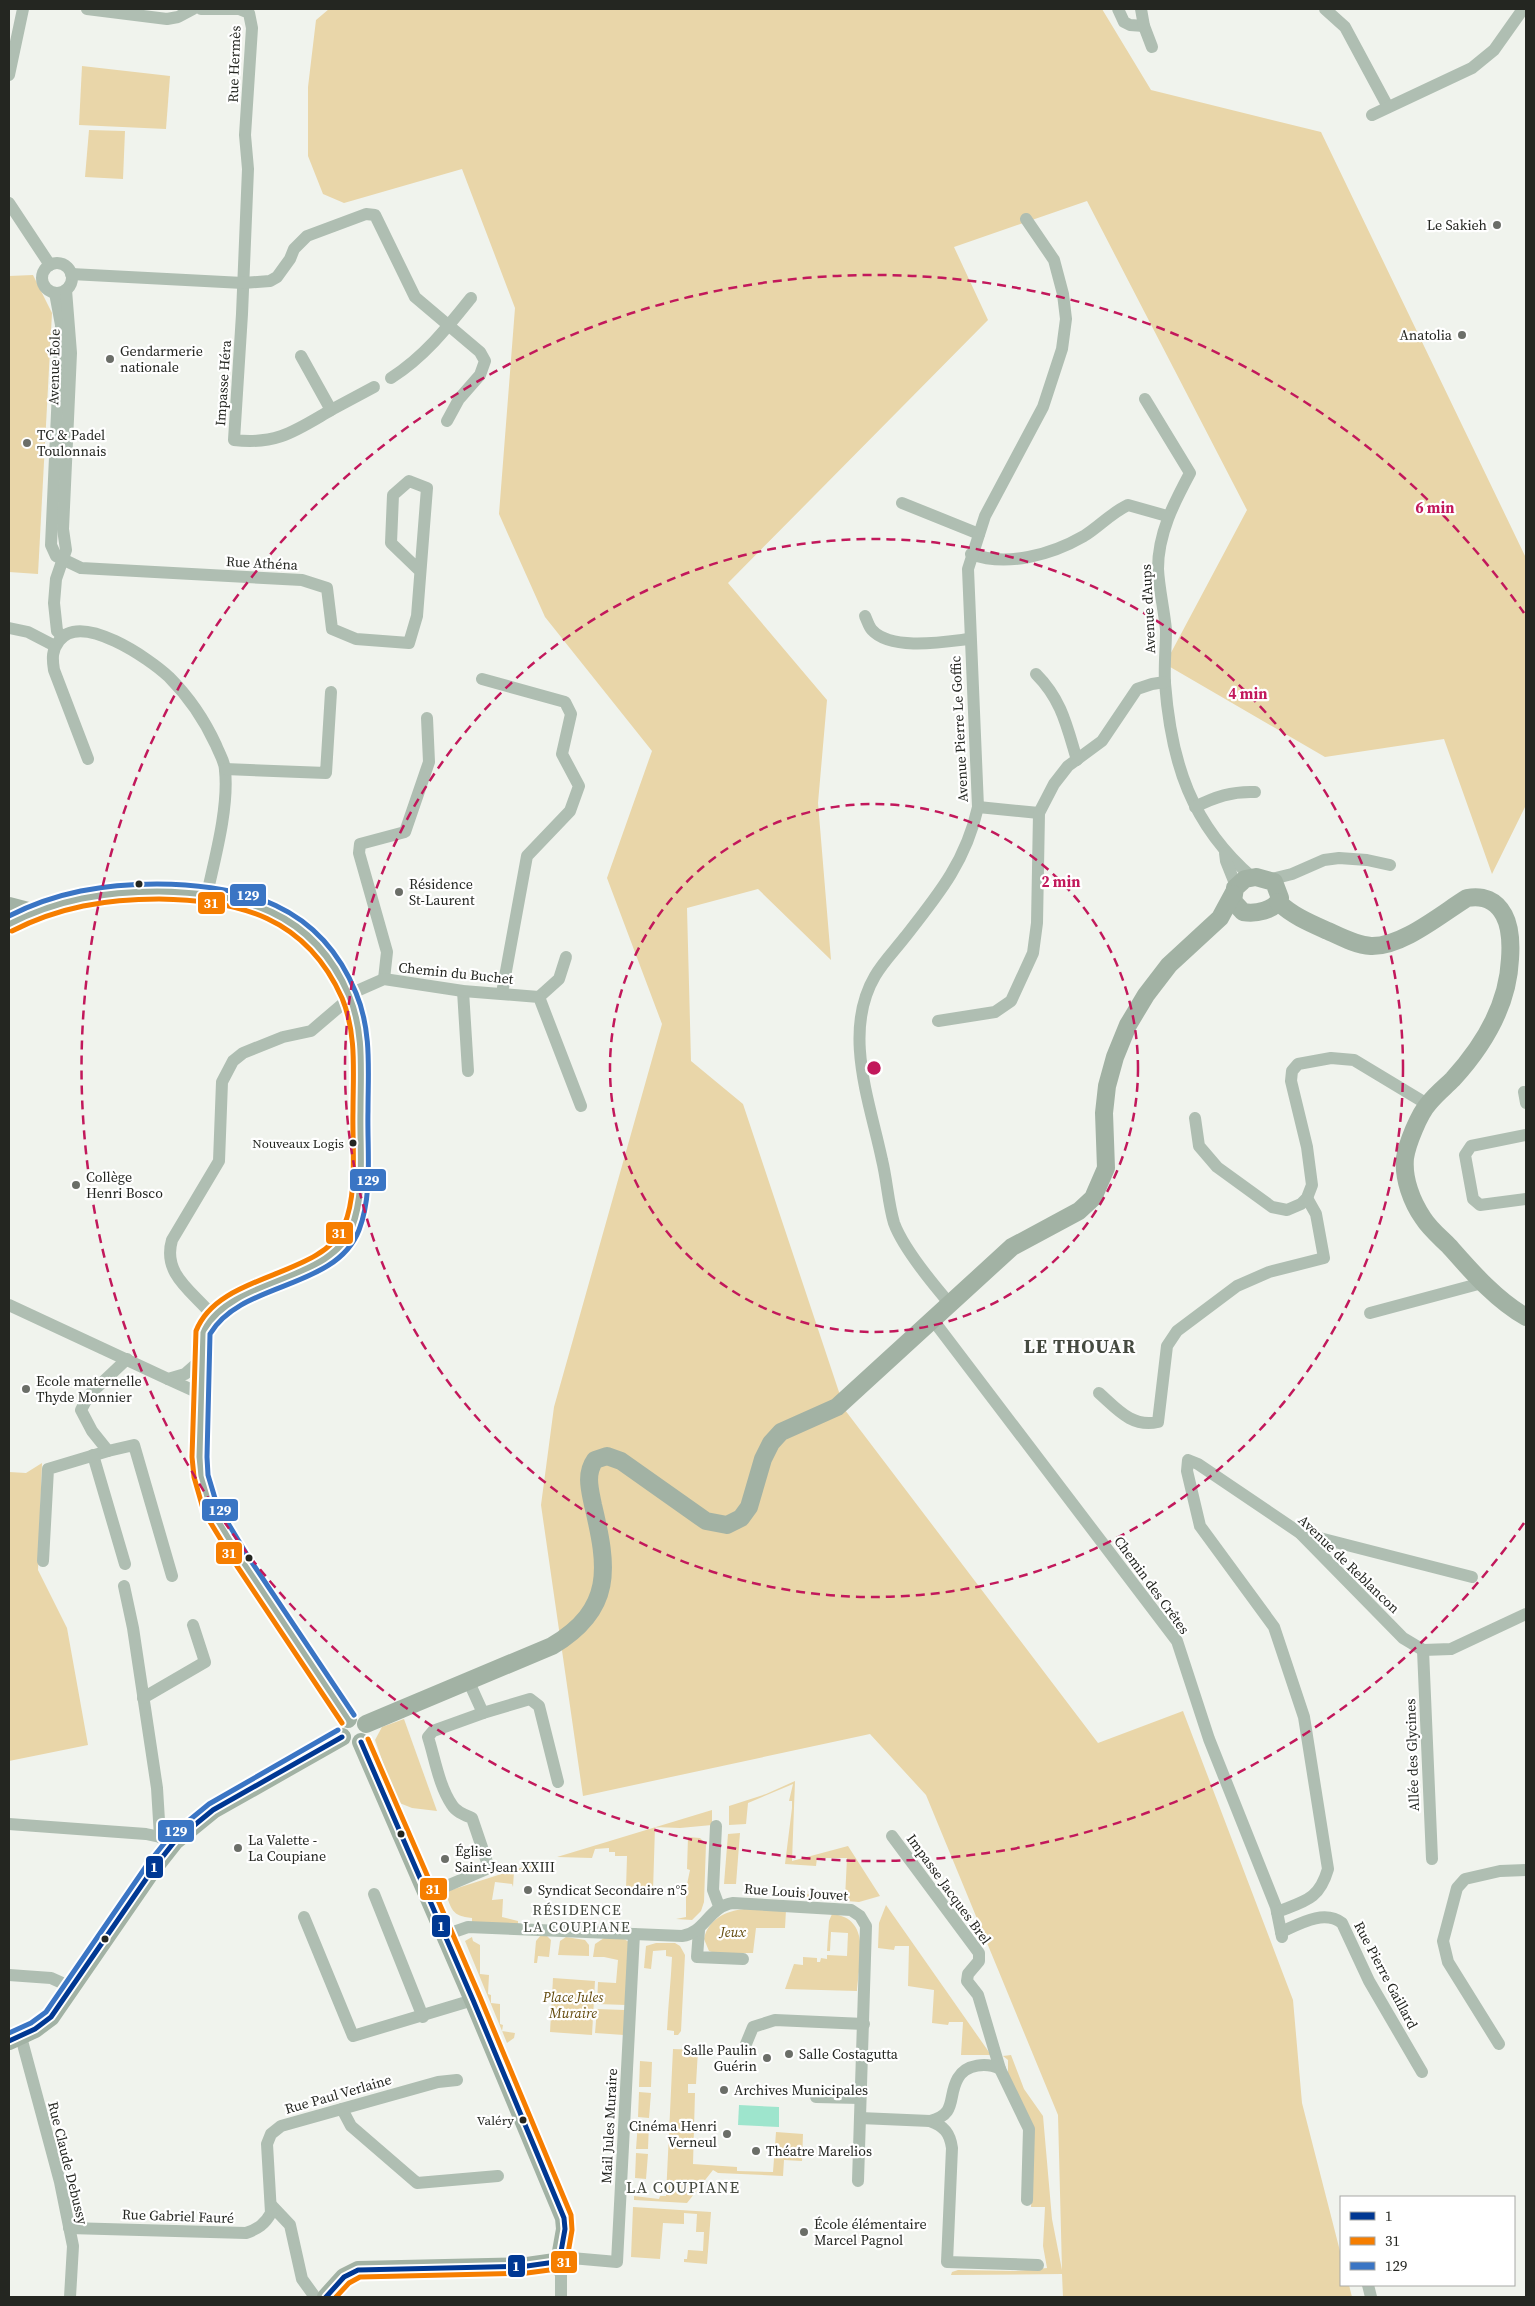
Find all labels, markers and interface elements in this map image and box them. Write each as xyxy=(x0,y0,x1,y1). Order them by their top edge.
street label: Rue Hermès xyxy=(223,25,245,103)
place label: Le Sakieh xyxy=(1427,215,1487,235)
marker: Le Sakieh xyxy=(1491,219,1503,231)
place label: Anatolia xyxy=(1400,325,1453,345)
street label: Avenue Éole xyxy=(43,329,65,405)
marker: Anatolia xyxy=(1456,329,1468,341)
street label: Impasse Héra xyxy=(210,338,236,427)
place label: Gendarmerie nationale xyxy=(120,341,203,377)
marker: Gendarmerie nationale xyxy=(104,353,116,365)
place label: TC & Padel Toulonnais xyxy=(37,425,106,461)
marker: TC & Padel Toulonnais xyxy=(21,437,33,449)
text: 6 min xyxy=(1416,497,1454,518)
street label: Rue Athéna xyxy=(225,551,299,575)
street label: Avenue d'Aups xyxy=(1136,564,1160,654)
street label: Avenue Pierre Le Goffic xyxy=(945,655,973,803)
text: 4 min xyxy=(1229,683,1267,704)
text: 2 min xyxy=(1042,871,1080,892)
place label: Résidence St-Laurent xyxy=(409,874,475,910)
unlabelled marker xyxy=(134,879,144,889)
line badge: 129 xyxy=(229,883,267,907)
text: 129 xyxy=(237,885,260,905)
marker: Résidence St-Laurent xyxy=(393,886,405,898)
line badge: 31 xyxy=(197,891,226,915)
text: 31 xyxy=(203,893,219,913)
street label: Chemin du Buchet xyxy=(398,957,515,989)
centre of rings xyxy=(865,1059,883,1077)
place label: Nouveaux Logis xyxy=(252,1135,344,1152)
marker: Nouveaux Logis xyxy=(348,1138,358,1148)
place label: Collège Henri Bosco xyxy=(86,1167,163,1203)
line badge: 129 xyxy=(349,1168,387,1192)
text: 129 xyxy=(357,1170,380,1190)
marker: Collège Henri Bosco xyxy=(70,1179,82,1191)
line badge: 31 xyxy=(325,1221,354,1245)
text: 31 xyxy=(331,1223,347,1243)
district label: LE THOUAR xyxy=(1024,1333,1136,1359)
place label: Ecole maternelle Thyde Monnier xyxy=(36,1371,142,1407)
marker: Ecole maternelle Thyde Monnier xyxy=(20,1383,32,1395)
line badge: 129 xyxy=(201,1498,239,1522)
text: 129 xyxy=(209,1500,232,1520)
street label: Avenue de Reblancon xyxy=(1294,1510,1405,1618)
street label: Chemin des Crêtes xyxy=(1110,1532,1194,1638)
line badge: 31 xyxy=(215,1541,243,1565)
text: 31 xyxy=(221,1543,237,1563)
unlabelled marker xyxy=(244,1553,254,1563)
street label: Allée des Glycines xyxy=(1400,1698,1424,1812)
line badge: 129 xyxy=(157,1819,195,1843)
text: 129 xyxy=(165,1821,188,1841)
unlabelled marker xyxy=(396,1829,406,1839)
place label: La Valette - La Coupiane xyxy=(248,1830,326,1866)
street label: Impasse Jacques Brel xyxy=(902,1830,996,1948)
place label: Église Saint-Jean XXIII xyxy=(455,1841,555,1877)
marker: La Valette - La Coupiane xyxy=(232,1842,244,1854)
marker: Église Saint-Jean XXIII xyxy=(439,1853,451,1865)
line badge: 1 xyxy=(145,1855,164,1879)
text: 1 xyxy=(150,1857,158,1877)
line badge: 31 xyxy=(419,1877,448,1901)
street label: Rue Louis Jouvet xyxy=(744,1878,849,1906)
text: 31 xyxy=(425,1879,441,1899)
place label: Syndicat Secondaire n°5 xyxy=(538,1880,687,1900)
marker: Syndicat Secondaire n°5 xyxy=(522,1884,534,1896)
district label: RÉSIDENCE LA COUPIANE xyxy=(523,1899,631,1937)
line badge: 1 xyxy=(431,1914,451,1938)
text: 1 xyxy=(437,1916,445,1936)
street label: Rue Pierre Gaillard xyxy=(1349,1918,1423,2032)
park label: Jeux xyxy=(718,1922,747,1942)
unlabelled marker xyxy=(100,1934,110,1944)
park label: Place Jules Muraire xyxy=(542,1987,604,2023)
place label: Salle Paulin Guérin xyxy=(684,2040,758,2076)
place label: Salle Costagutta xyxy=(799,2044,899,2064)
marker: Salle Costagutta xyxy=(783,2048,795,2060)
marker: Salle Paulin Guérin xyxy=(761,2052,773,2064)
street label: Mail Jules Muraire xyxy=(596,2068,622,2184)
street label: Rue Paul Verlaine xyxy=(282,2069,394,2119)
place label: Archives Municipales xyxy=(734,2080,868,2100)
marker: Archives Municipales xyxy=(718,2084,730,2096)
street label: Rue Claude Debussy xyxy=(43,2099,93,2227)
place label: Valéry xyxy=(477,2112,514,2129)
marker: Valéry xyxy=(518,2115,528,2125)
place label: Cinéma Henri Verneul xyxy=(629,2116,717,2152)
marker: Cinéma Henri Verneul xyxy=(721,2128,733,2140)
place label: Théatre Marelios xyxy=(766,2141,872,2161)
marker: Théatre Marelios xyxy=(750,2145,762,2157)
district label: LA COUPIANE xyxy=(626,2176,740,2198)
legend xyxy=(1340,2196,1515,2286)
street label: Rue Gabriel Fauré xyxy=(121,2204,235,2228)
text: 1 xyxy=(1385,2205,1393,2226)
place label: École élémentaire Marcel Pagnol xyxy=(814,2214,927,2250)
marker: École élémentaire Marcel Pagnol xyxy=(798,2226,810,2238)
text: 31 xyxy=(1385,2230,1400,2251)
line badge: 31 xyxy=(550,2250,578,2274)
text: 31 xyxy=(556,2252,572,2272)
line badge: 1 xyxy=(507,2254,526,2278)
text: 129 xyxy=(1385,2255,1408,2276)
text: 1 xyxy=(512,2256,520,2276)

